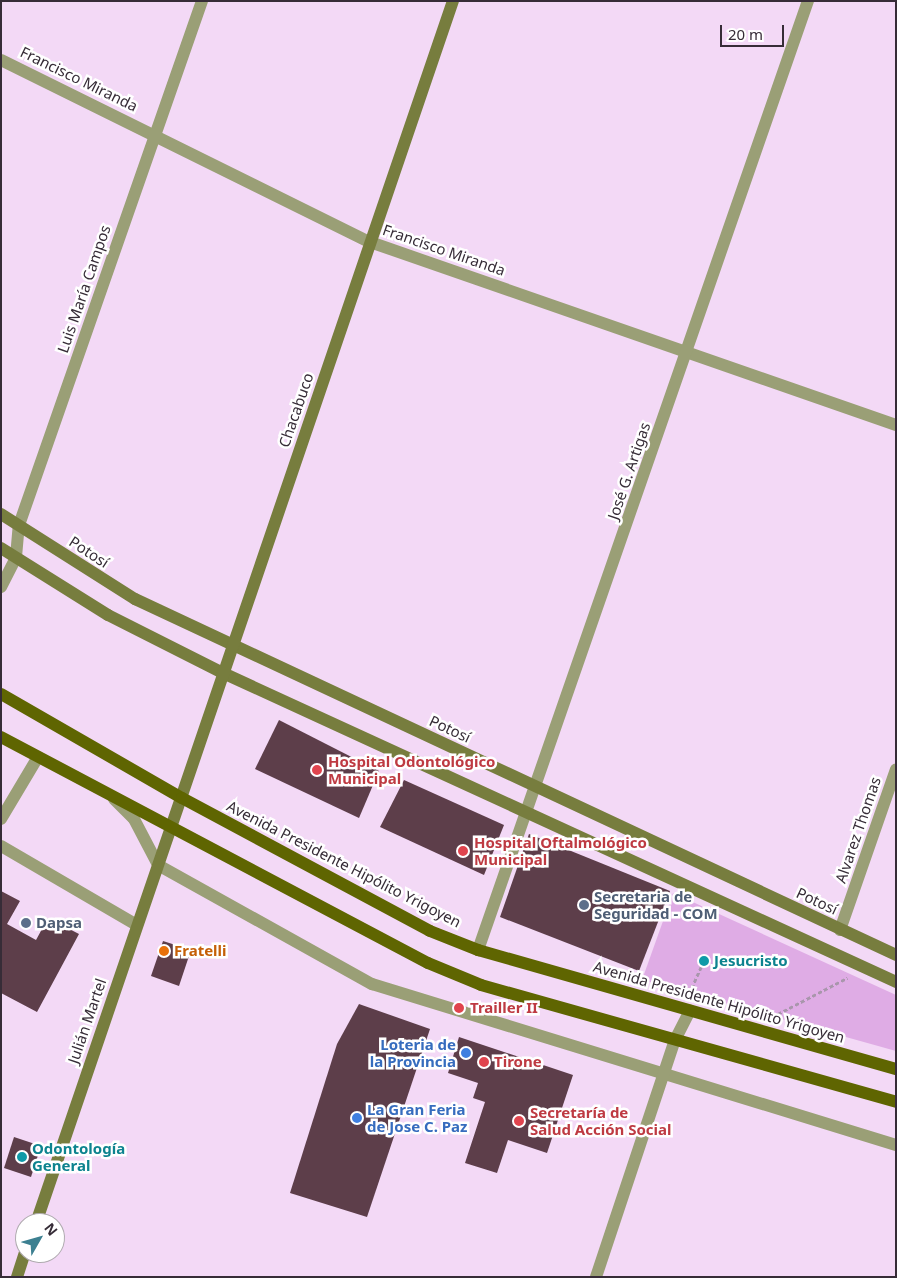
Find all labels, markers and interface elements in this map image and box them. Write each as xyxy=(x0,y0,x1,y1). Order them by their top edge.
scale bar xyxy=(722,15,786,47)
text: 20 m xyxy=(728,24,763,44)
street label: Francisco Miranda xyxy=(17,43,141,115)
street label: Francisco Miranda xyxy=(380,221,508,279)
street label: Luis María Campos xyxy=(54,223,114,355)
street label: Chacabuco xyxy=(275,370,317,450)
street label: José G. Artigas xyxy=(604,420,654,522)
street label: Potosí xyxy=(66,533,112,571)
street label: Potosí xyxy=(426,712,474,746)
place label: Hospital Odontológico Municipal xyxy=(328,752,495,787)
marker: Hospital Odontológico Municipal xyxy=(310,763,324,777)
street label: Alvarez Thomas xyxy=(831,775,885,885)
street label: Avenida Presidente Hipólito Yrigoyen xyxy=(224,797,464,931)
place label: Hospital Oftalmológico Municipal xyxy=(474,833,647,868)
marker: Hospital Oftalmológico Municipal xyxy=(456,844,470,858)
street label: Potosí xyxy=(793,884,841,918)
place label: Secretaria de Seguridad - COM xyxy=(594,887,718,922)
marker: Secretaria de Seguridad - COM xyxy=(578,899,590,911)
place label: Dapsa xyxy=(36,914,82,932)
marker: Dapsa xyxy=(20,917,32,929)
place label: Fratelli xyxy=(174,942,227,960)
marker: Fratelli xyxy=(158,945,170,957)
place label: Jesucristo xyxy=(714,952,788,970)
marker: Jesucristo xyxy=(698,955,710,967)
street label: Avenida Presidente Hipólito Yrigoyen xyxy=(591,957,847,1047)
street label: Julián Martel xyxy=(64,976,110,1066)
place label: Trailler II xyxy=(470,999,538,1017)
marker: Trailler II xyxy=(452,1001,466,1015)
place label: Loteria de la Provincia xyxy=(370,1035,456,1070)
marker: Loteria de la Provincia xyxy=(460,1047,472,1059)
place label: Tirone xyxy=(494,1053,542,1071)
marker: Tirone xyxy=(478,1056,490,1068)
place label: La Gran Feria de Jose C. Paz xyxy=(367,1100,467,1135)
place label: Secretaría de Salud Acción Social xyxy=(530,1103,672,1138)
marker: La Gran Feria de Jose C. Paz xyxy=(351,1112,363,1124)
marker: Secretaría de Salud Acción Social xyxy=(512,1114,526,1128)
place label: Odontología General xyxy=(32,1139,125,1174)
marker: Odontología General xyxy=(16,1151,28,1163)
north arrow xyxy=(15,1213,65,1263)
text: N xyxy=(40,1219,62,1239)

